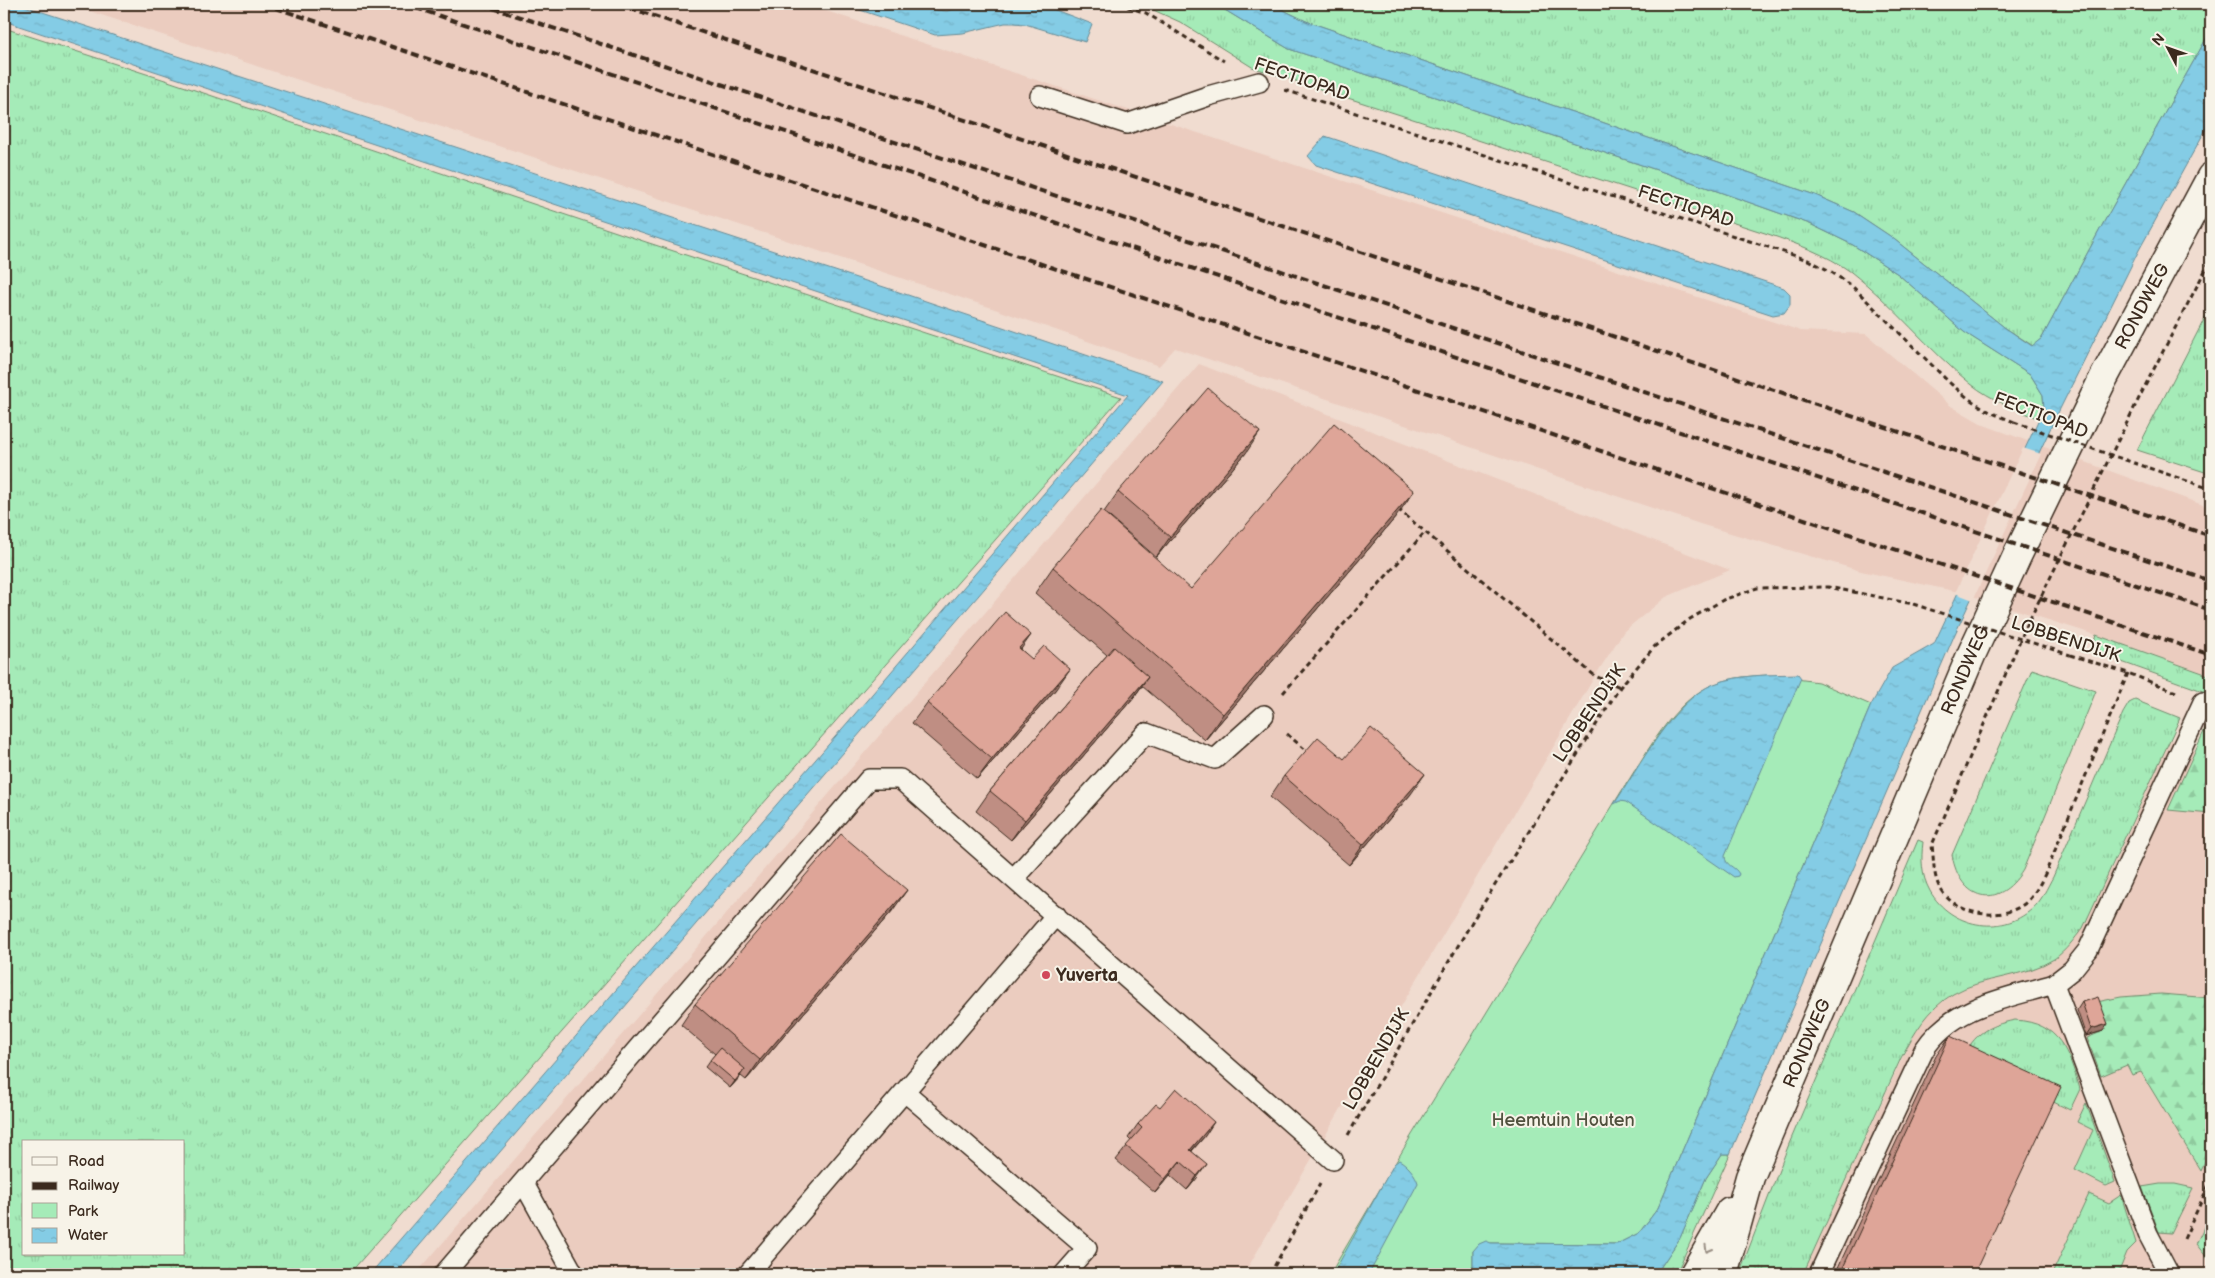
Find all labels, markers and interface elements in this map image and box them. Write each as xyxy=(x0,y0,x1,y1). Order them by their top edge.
north arrow xyxy=(2142,22,2192,72)
text: N xyxy=(2149,30,2168,49)
street label: FECTIOPAD xyxy=(1251,53,1352,106)
street label: FECTIOPAD xyxy=(1635,181,1736,232)
street label: RONDWEG xyxy=(2111,260,2174,353)
street label: FECTIOPAD xyxy=(1991,388,2091,443)
street label: LOBBENDIJK xyxy=(2009,612,2124,667)
street label: RONDWEG xyxy=(1937,623,1994,718)
street label: LOBBENDIJK xyxy=(1549,660,1630,766)
place label: Yuverta xyxy=(1056,965,1118,986)
marker: Yuverta xyxy=(1040,969,1052,981)
street label: RONDWEG xyxy=(1779,996,1835,1091)
street label: LOBBENDIJK xyxy=(1339,1004,1414,1114)
park label: Heemtuin Houten xyxy=(1491,1110,1635,1131)
legend xyxy=(22,1140,185,1256)
text: Road xyxy=(68,1152,104,1171)
text: Railway xyxy=(68,1176,119,1195)
text: Park xyxy=(68,1202,99,1221)
text: Water xyxy=(68,1226,108,1245)
one-way arrow xyxy=(1704,1244,1714,1253)

